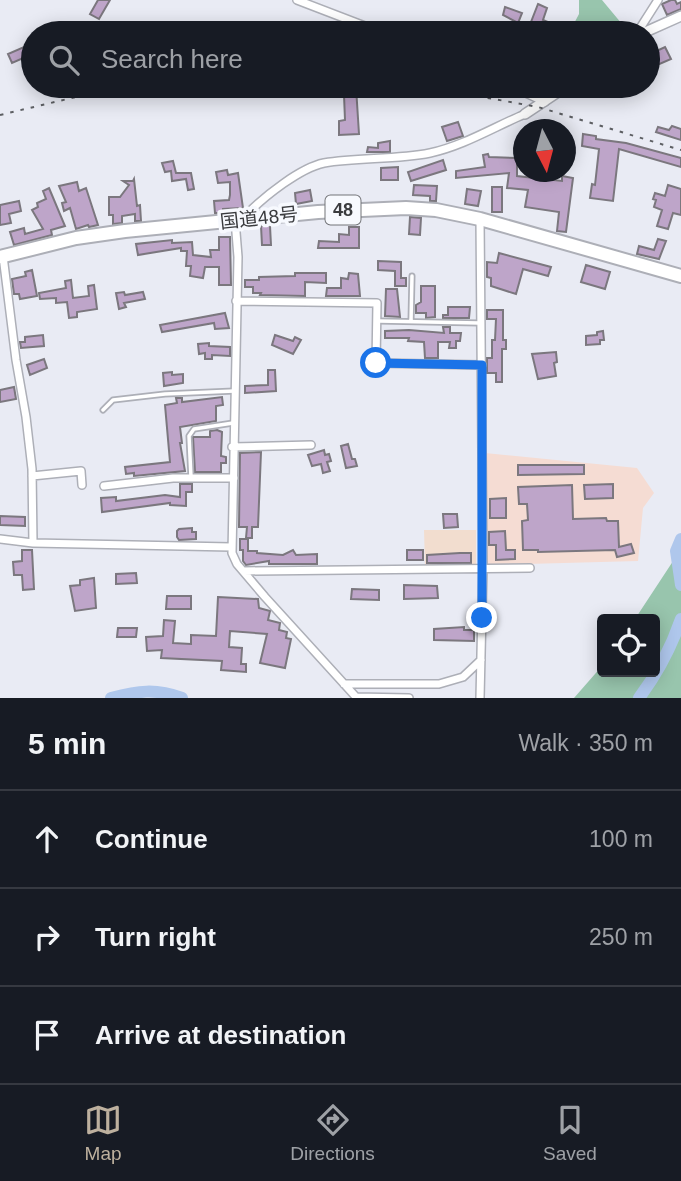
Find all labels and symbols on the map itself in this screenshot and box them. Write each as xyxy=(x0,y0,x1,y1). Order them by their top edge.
north arrow xyxy=(513,119,576,182)
road number: 48 xyxy=(326,196,360,224)
street label: 国道48号 xyxy=(219,203,299,233)
route start xyxy=(360,347,391,378)
route end xyxy=(466,602,497,633)

